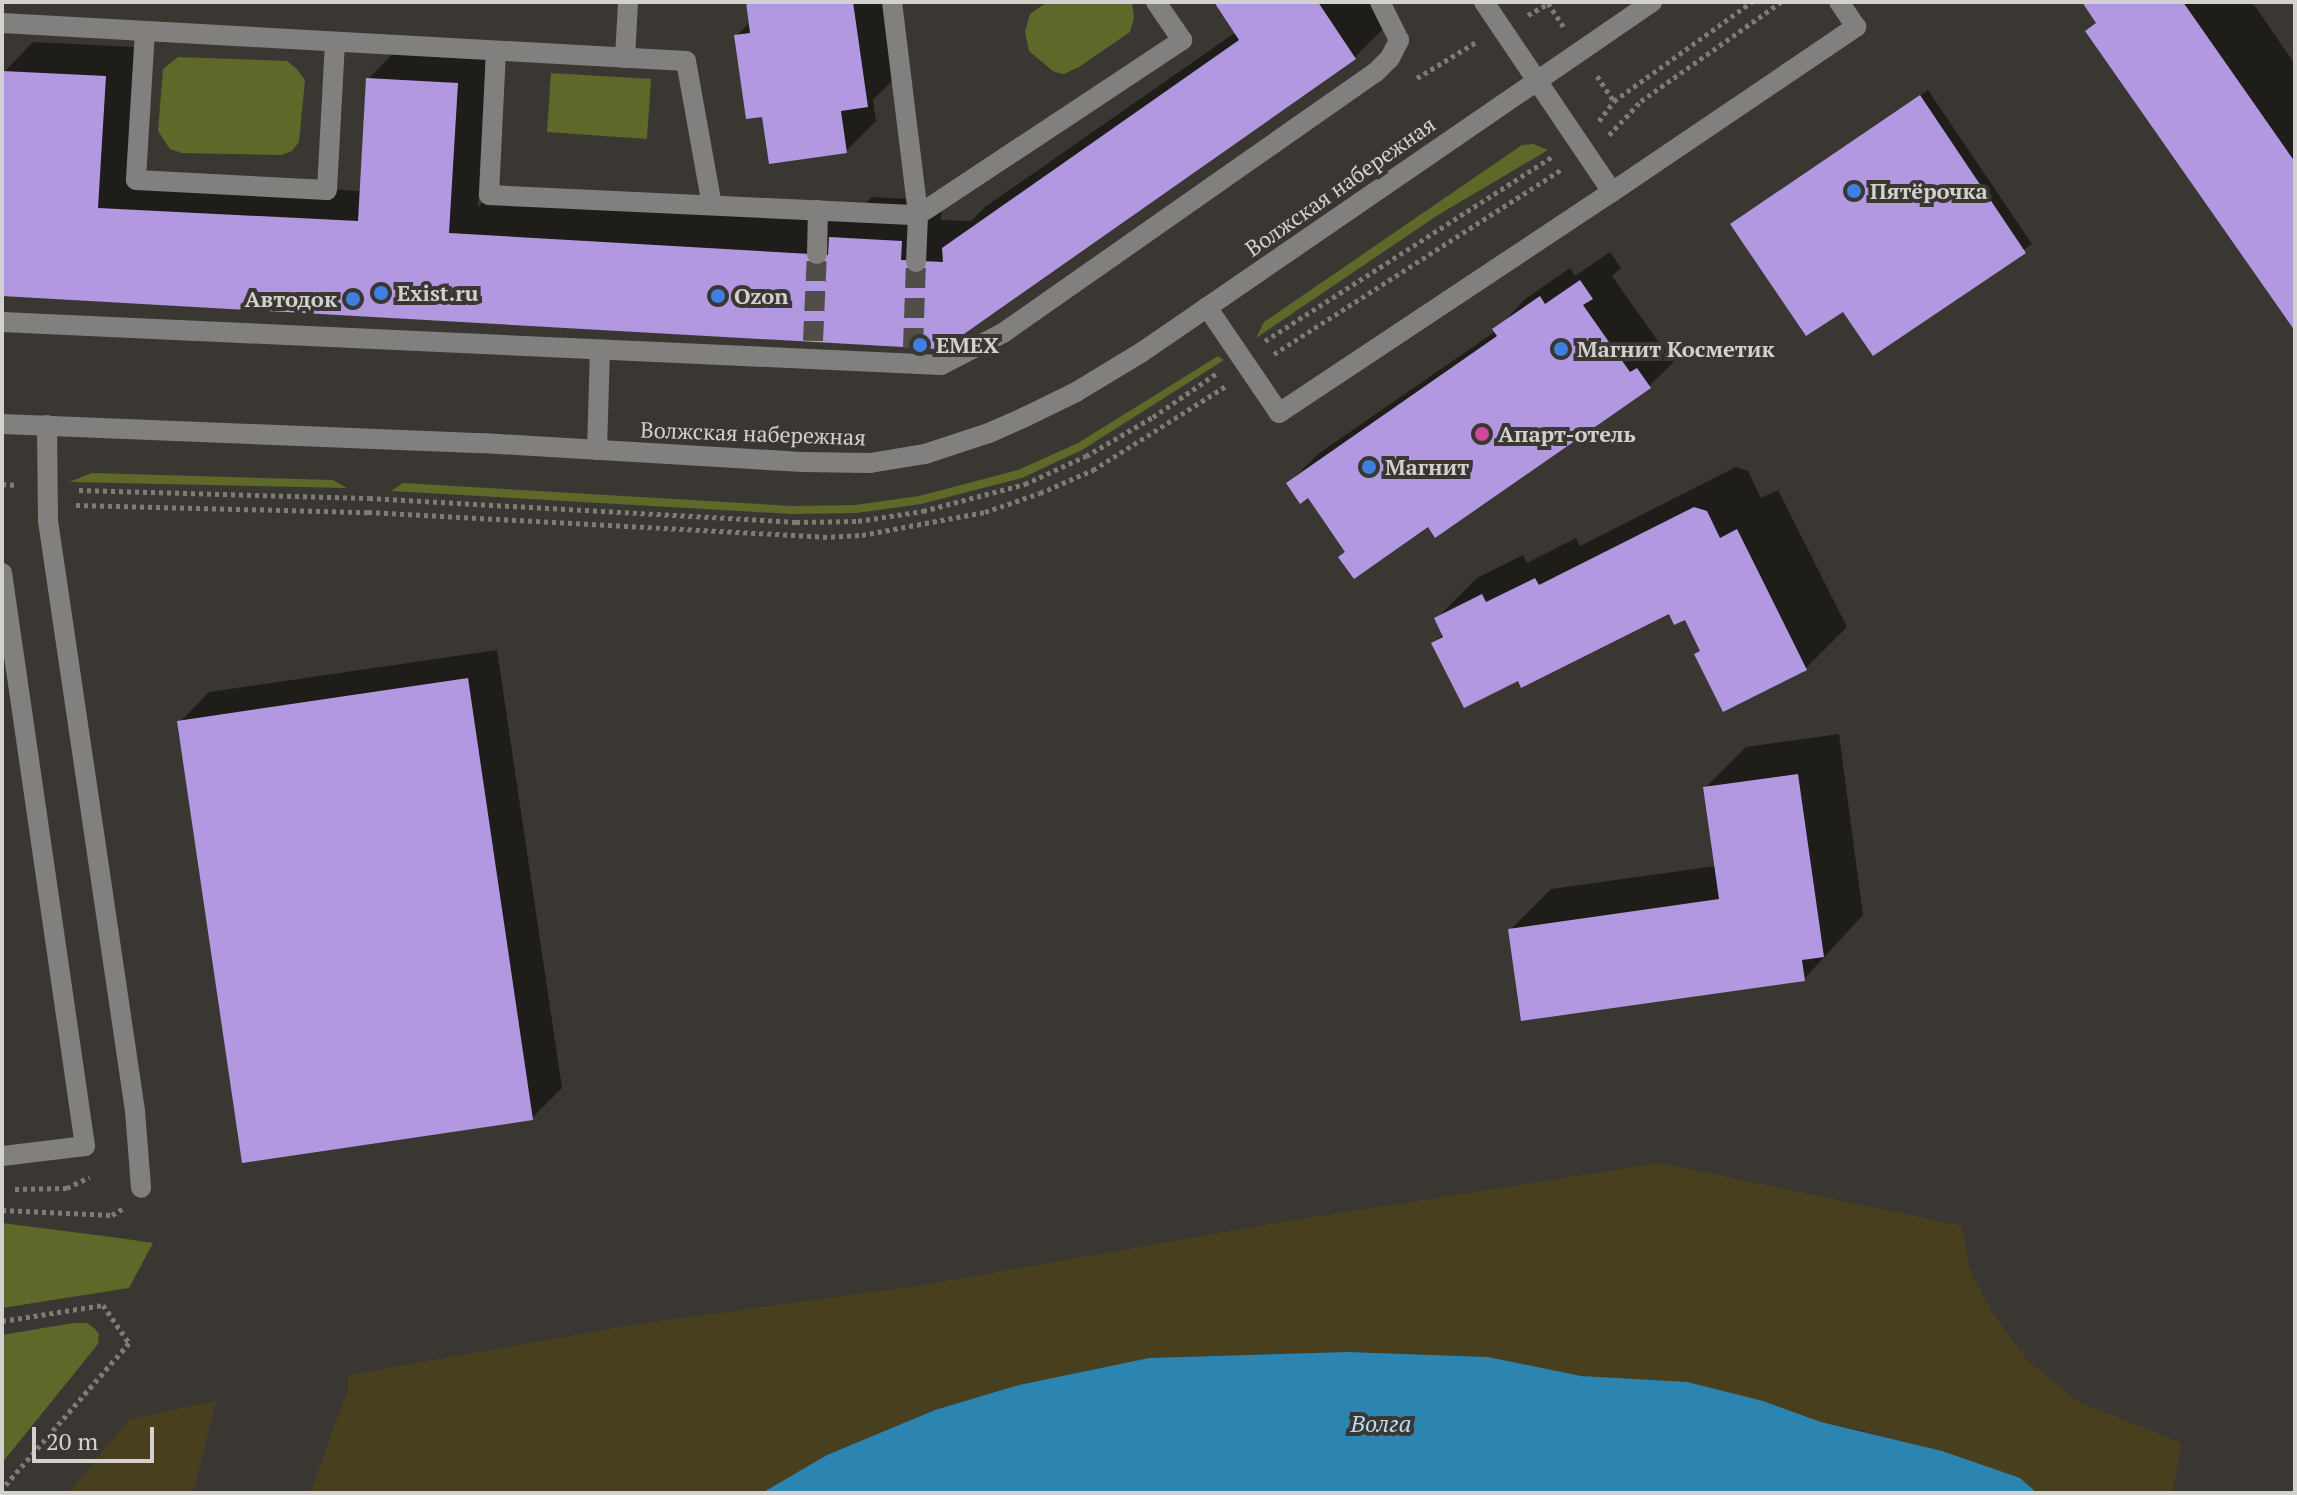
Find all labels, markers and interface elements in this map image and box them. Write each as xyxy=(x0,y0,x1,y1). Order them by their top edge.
street label: Волжская набережная xyxy=(1240,110,1440,262)
place label: Пятёрочка xyxy=(1870,178,1988,204)
marker: Пятёрочка xyxy=(1845,182,1863,200)
place label: Exist.ru xyxy=(397,280,478,306)
place label: Ozon xyxy=(734,283,788,309)
marker: Exist.ru xyxy=(372,284,390,302)
place label: Автодок xyxy=(245,286,337,312)
marker: Ozon xyxy=(709,287,727,305)
marker: Автодок xyxy=(344,290,362,308)
place label: EMEX xyxy=(936,332,999,358)
marker: EMEX xyxy=(911,336,929,354)
place label: Магнит Косметик xyxy=(1577,336,1775,362)
marker: Магнит Косметик xyxy=(1552,340,1570,358)
street label: Волжская набережная xyxy=(640,416,866,450)
place label: Апарт-отель xyxy=(1498,421,1636,447)
marker: Апарт-отель xyxy=(1473,425,1491,443)
place label: Магнит xyxy=(1385,454,1469,480)
marker: Магнит xyxy=(1360,458,1378,476)
water label: Волга xyxy=(1351,1410,1411,1438)
scale bar xyxy=(36,1411,158,1461)
text: 20 m xyxy=(46,1425,98,1457)

